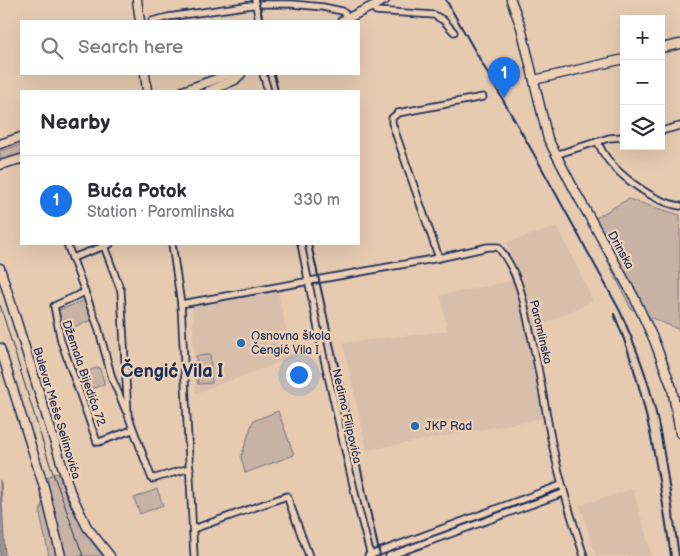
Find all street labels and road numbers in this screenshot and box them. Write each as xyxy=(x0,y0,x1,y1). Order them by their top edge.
street label: Drinska xyxy=(604,229,637,272)
street label: Paromlinska xyxy=(526,299,555,366)
street label: Džemala Bijedića 72 xyxy=(58,318,109,428)
street label: Bulevar Meše Selimovića xyxy=(29,345,84,481)
street label: Nedima Filipovića xyxy=(328,367,365,465)

